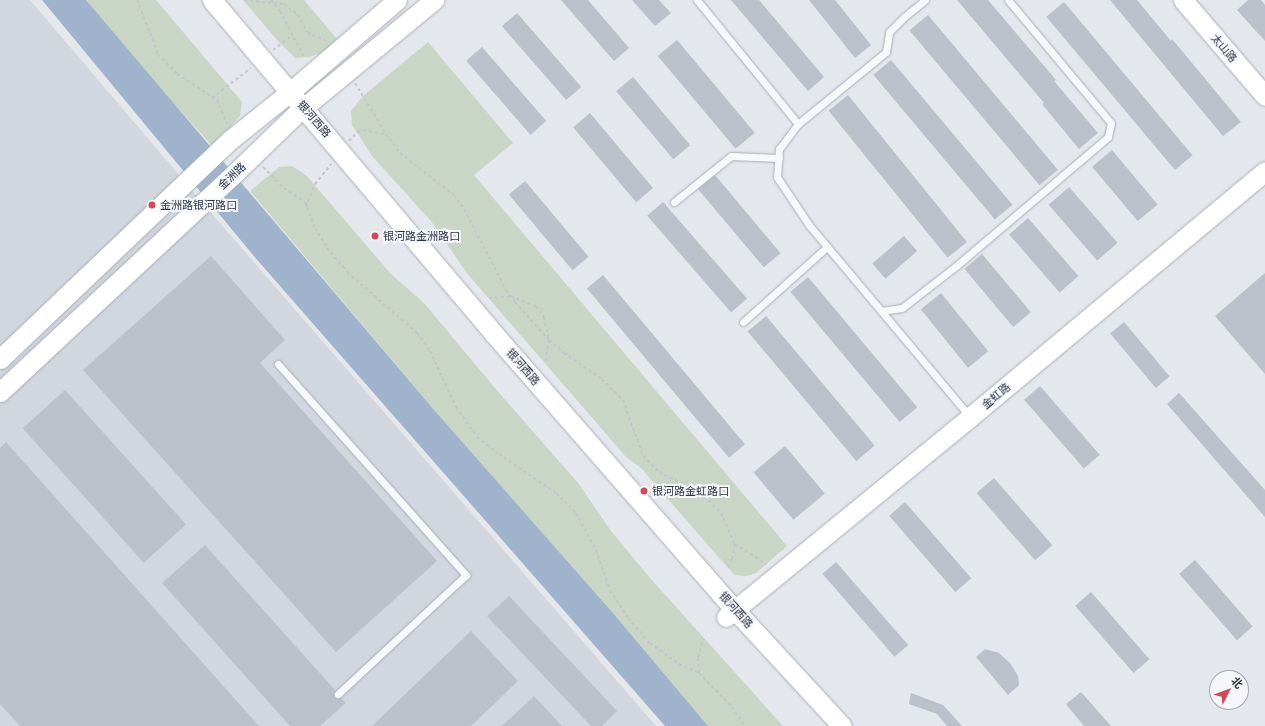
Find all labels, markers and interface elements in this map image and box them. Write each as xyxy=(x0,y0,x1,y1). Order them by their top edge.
street label: 太山路 xyxy=(1208,31,1240,65)
street label: 银河西路 xyxy=(295,98,333,140)
street label: 金洲路 xyxy=(215,160,249,192)
place label: 金洲路银河路口 xyxy=(160,198,237,212)
marker: 金洲路银河路口 xyxy=(147,200,157,210)
place label: 银河路金洲路口 xyxy=(383,229,460,243)
marker: 银河路金洲路口 xyxy=(370,231,380,241)
street label: 银河西路 xyxy=(504,346,542,388)
street label: 金虹路 xyxy=(979,380,1013,412)
place label: 银河路金虹路口 xyxy=(652,484,729,498)
marker: 银河路金虹路口 xyxy=(639,486,649,496)
street label: 银河西路 xyxy=(716,589,756,631)
north arrow xyxy=(1209,670,1249,710)
text: 北 xyxy=(1229,674,1246,691)

